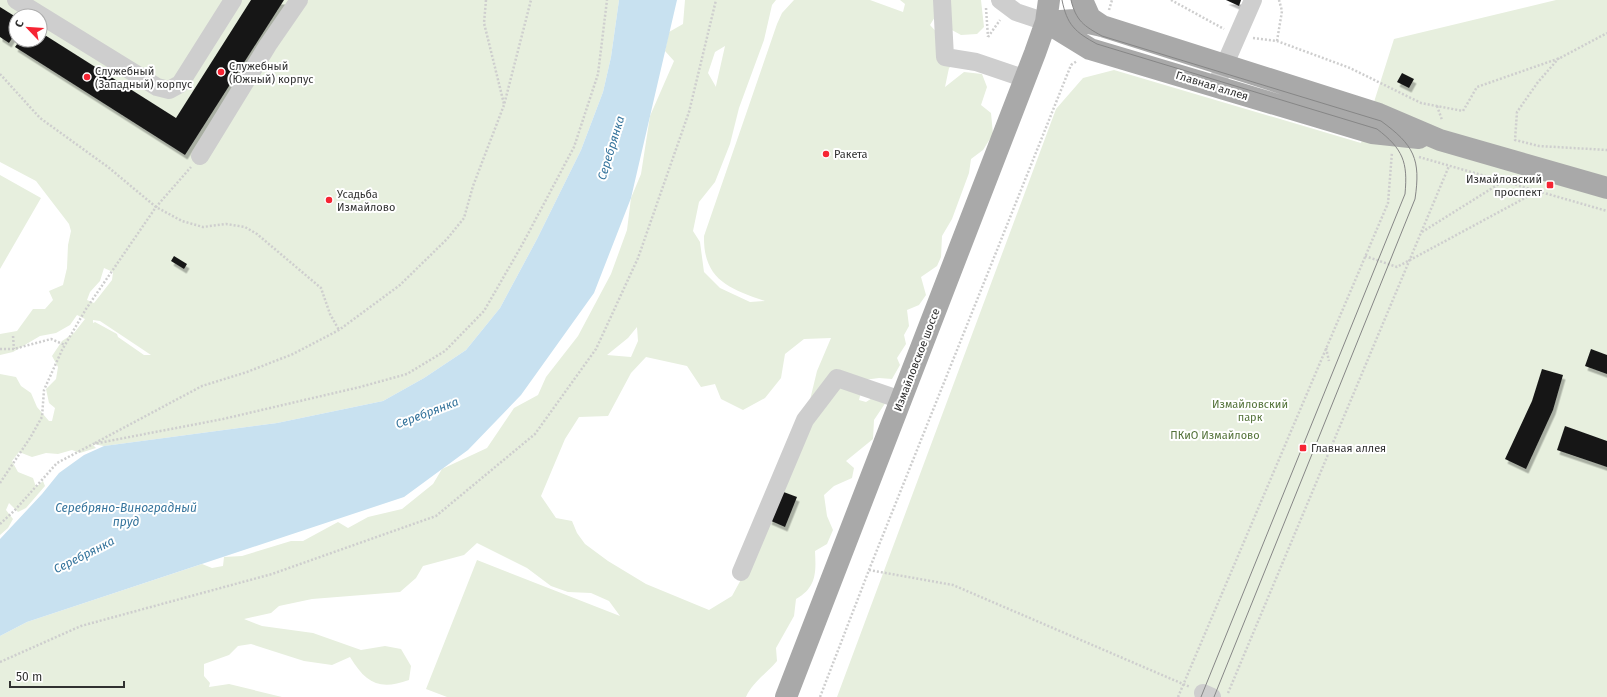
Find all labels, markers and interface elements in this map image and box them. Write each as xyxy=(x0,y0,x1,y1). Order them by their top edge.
north arrow xyxy=(8,8,48,48)
text: С xyxy=(12,18,27,30)
place label: Служебный (Южный) корпус xyxy=(229,60,314,86)
place label: Служебный (Западный) корпус xyxy=(95,65,192,91)
marker: Служебный (Южный) корпус xyxy=(216,67,226,77)
street label: Главная аллея xyxy=(1174,69,1250,103)
marker: Служебный (Западный) корпус xyxy=(82,72,92,82)
water label: Серебрянка xyxy=(595,114,627,182)
place label: Ракета xyxy=(834,148,868,161)
marker: Ракета xyxy=(821,149,831,159)
place label: Измайловский проспект xyxy=(1466,173,1542,199)
marker: Измайловский проспект xyxy=(1545,180,1555,190)
place label: Усадьба Измайлово xyxy=(337,188,395,214)
marker: Усадьба Измайлово xyxy=(324,195,334,205)
street label: Измайловское шоссе xyxy=(891,307,943,413)
water label: Серебрянка xyxy=(394,395,461,431)
park label: Измайловский парк xyxy=(1212,398,1288,424)
park label: ПКиО Измайлово xyxy=(1170,429,1260,442)
place label: Главная аллея xyxy=(1311,442,1386,455)
marker: Главная аллея xyxy=(1298,443,1308,453)
water label: Серебряно-Виноградный пруд xyxy=(55,501,197,529)
water label: Серебрянка xyxy=(51,534,117,576)
scale bar xyxy=(10,663,124,689)
text: 50 m xyxy=(16,670,42,684)

